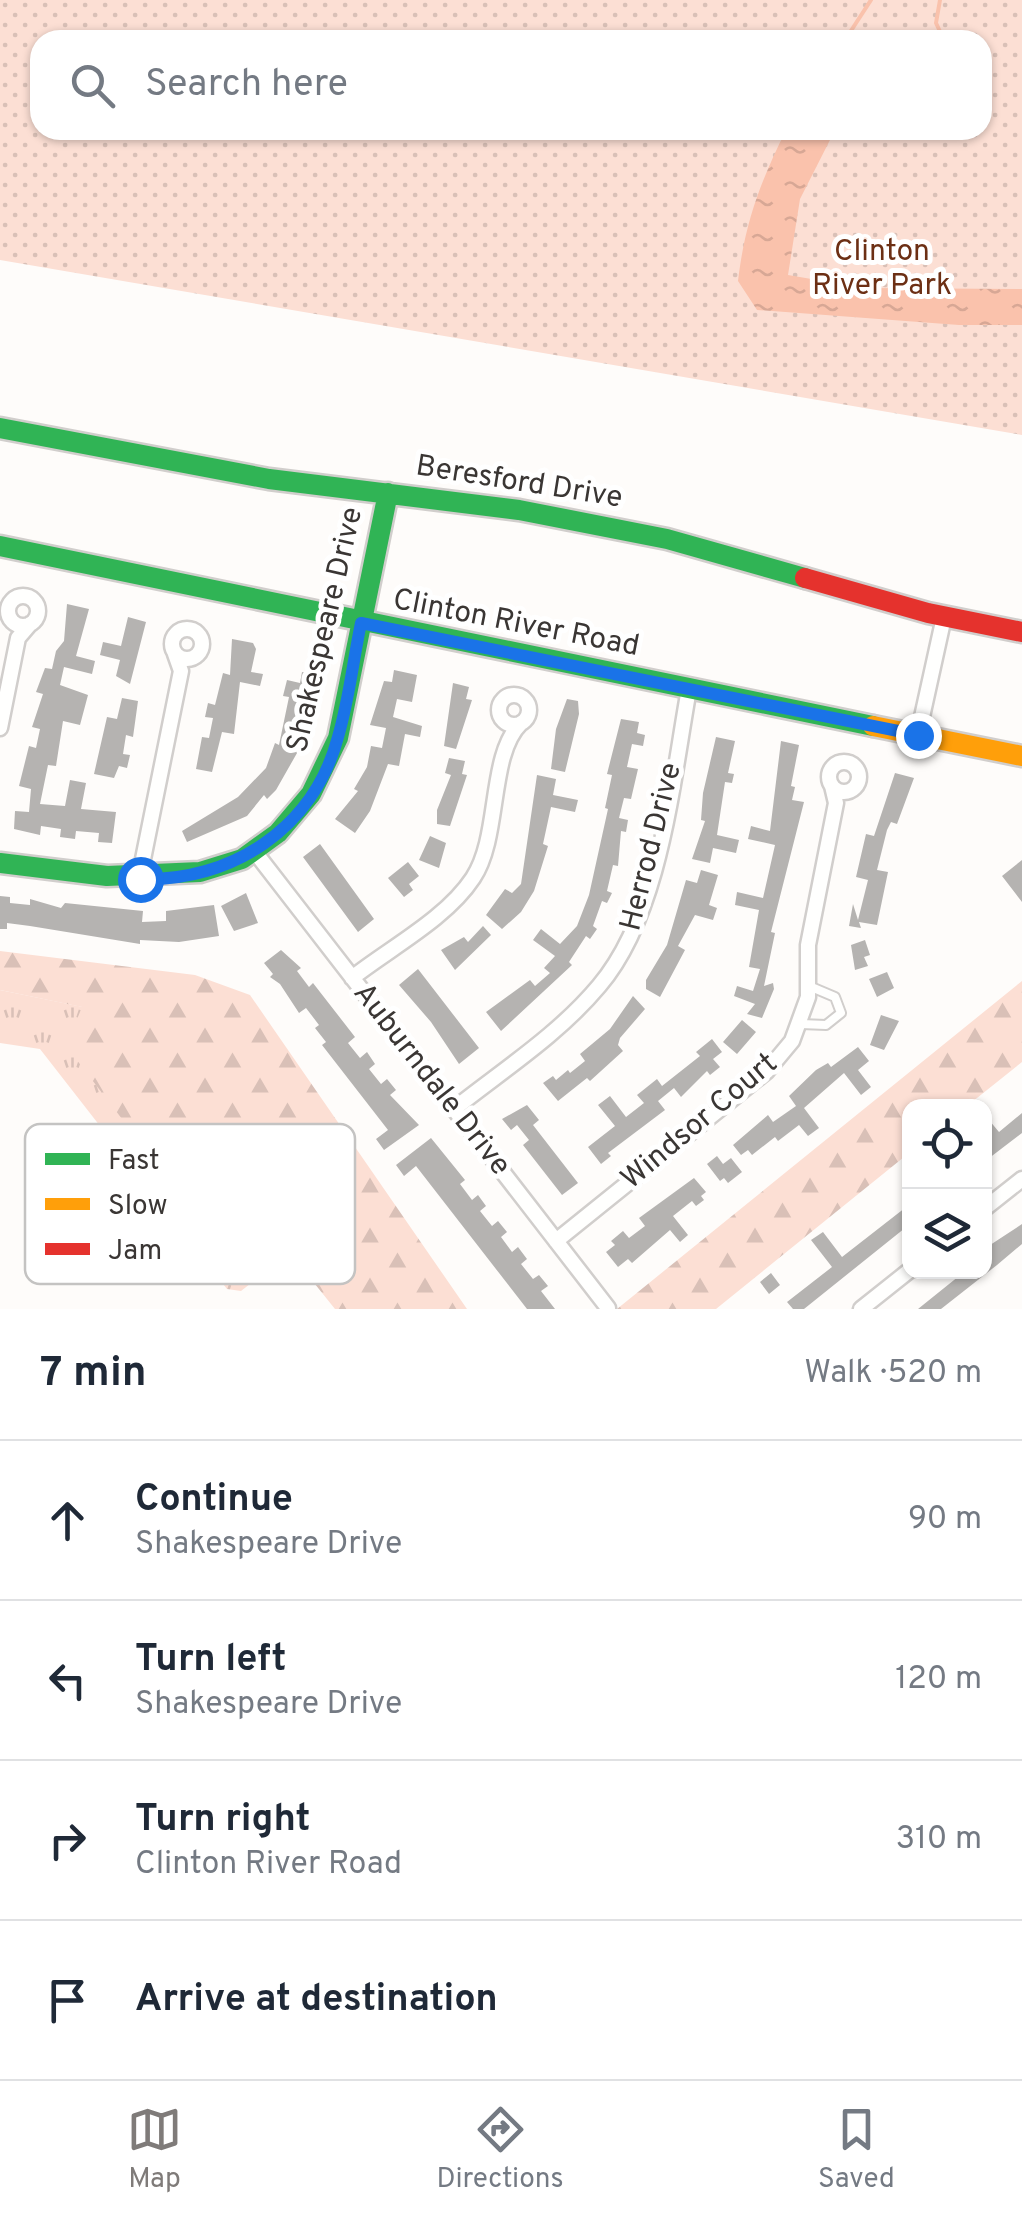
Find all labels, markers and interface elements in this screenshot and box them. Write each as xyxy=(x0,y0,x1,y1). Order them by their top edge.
search box xyxy=(30,30,992,140)
icon: search xyxy=(65,58,120,113)
text: Search here xyxy=(145,61,348,110)
park label: Clinton River Park xyxy=(812,234,952,305)
street label: Beresford Drive xyxy=(413,448,625,518)
street label: Shakespeare Drive xyxy=(280,504,372,756)
street label: Clinton River Road xyxy=(390,582,642,666)
route end xyxy=(896,713,942,759)
street label: Herrod Drive xyxy=(613,759,691,935)
route start xyxy=(118,857,164,903)
street label: Auburndale Drive xyxy=(344,976,518,1184)
street label: Windsor Court xyxy=(614,1046,786,1198)
map controls xyxy=(902,1099,992,1279)
button: locate xyxy=(902,1099,992,1189)
legend xyxy=(25,1124,355,1284)
text: Fast xyxy=(108,1144,160,1180)
text: Slow xyxy=(108,1189,167,1225)
button: layers xyxy=(902,1189,992,1279)
text: Jam xyxy=(108,1234,162,1270)
text: 7 min xyxy=(40,1348,147,1401)
text: Walk · 520 m xyxy=(804,1354,982,1394)
text: Continue xyxy=(135,1476,293,1525)
icon: ahead xyxy=(40,1493,95,1548)
text: 90 m xyxy=(908,1500,982,1540)
text: Shakespeare Drive xyxy=(135,1525,402,1565)
text: Turn left xyxy=(135,1636,287,1685)
icon: left xyxy=(40,1653,95,1708)
text: 120 m xyxy=(895,1660,982,1700)
text: Shakespeare Drive xyxy=(135,1685,402,1725)
text: Turn right xyxy=(135,1796,310,1845)
icon: right xyxy=(40,1813,95,1868)
text: 310 m xyxy=(896,1820,982,1860)
text: Clinton River Road xyxy=(135,1845,402,1885)
icon: arrive xyxy=(40,1973,95,2028)
text: Arrive at destination xyxy=(135,1976,498,2025)
tab: Map xyxy=(127,2102,182,2198)
tab: Directions xyxy=(436,2102,564,2198)
tab: Saved xyxy=(818,2102,895,2198)

